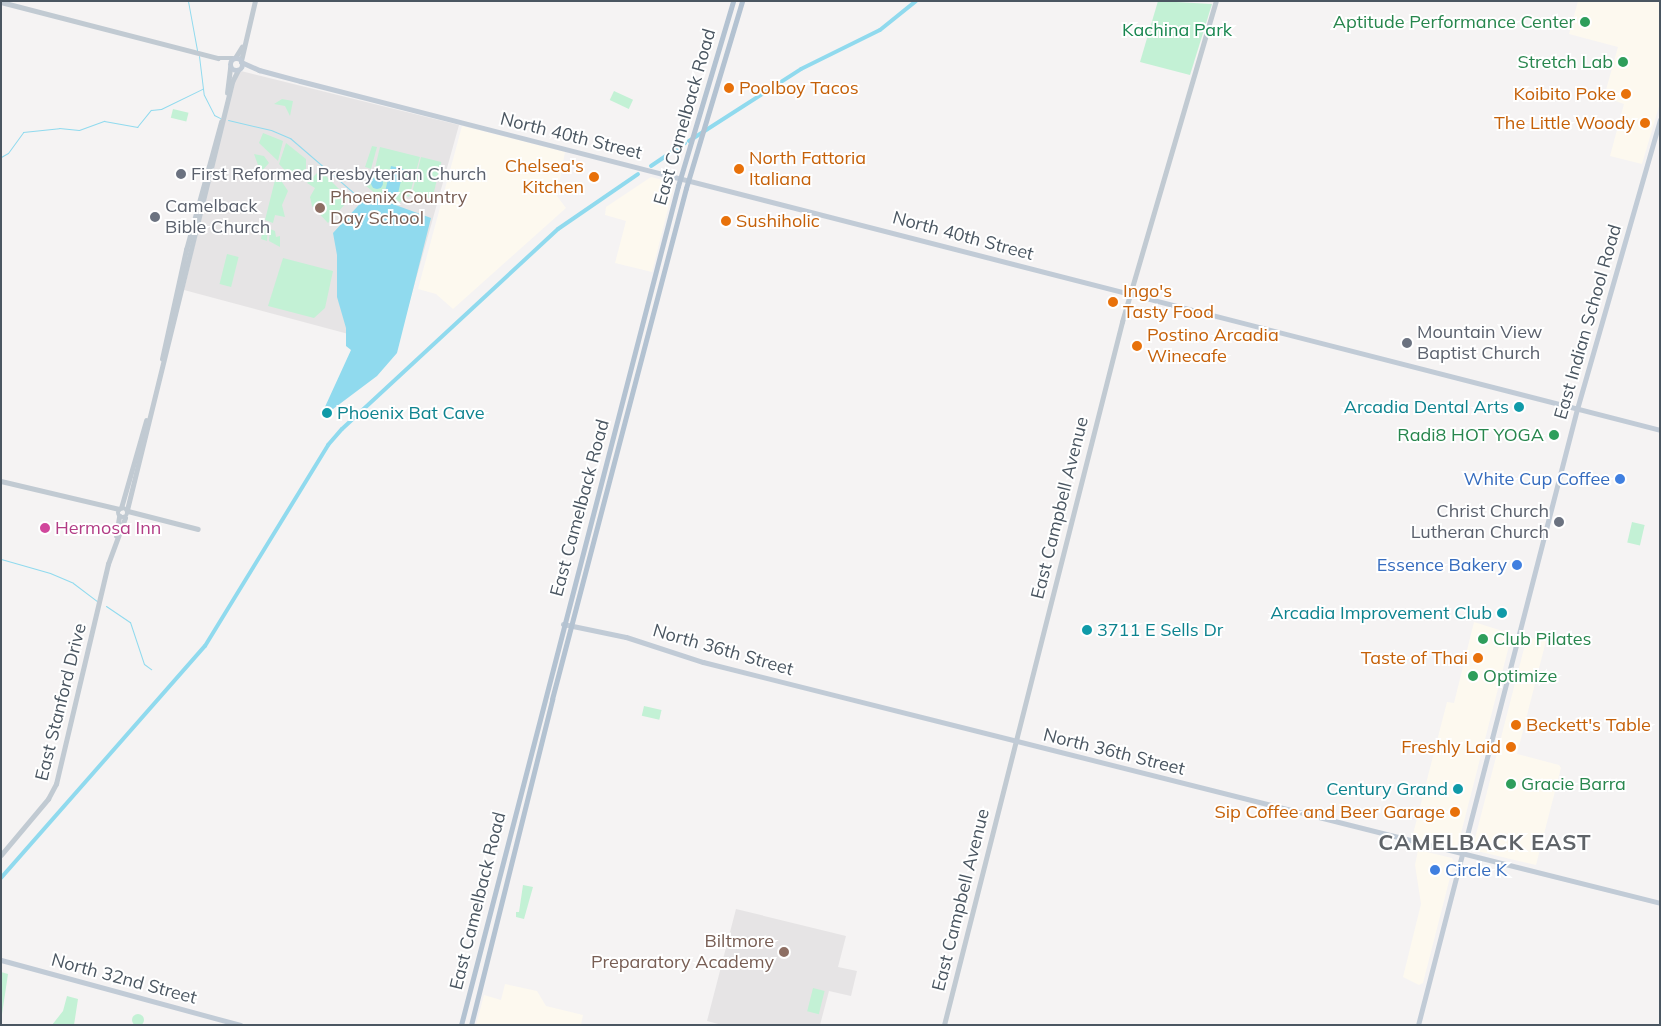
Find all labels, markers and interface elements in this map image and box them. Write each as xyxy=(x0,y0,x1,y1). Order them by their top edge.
place label: Aptitude Performance Center xyxy=(1333,11,1575,33)
marker: Aptitude Performance Center xyxy=(1579,16,1591,28)
park label: Kachina Park xyxy=(1122,19,1232,41)
street label: East Camelback Road xyxy=(649,26,721,208)
place label: Stretch Lab xyxy=(1518,51,1613,73)
marker: Stretch Lab xyxy=(1617,56,1629,68)
place label: Poolboy Tacos xyxy=(739,77,859,99)
marker: Poolboy Tacos xyxy=(723,82,735,94)
place label: Koibito Poke xyxy=(1514,83,1616,105)
marker: Koibito Poke xyxy=(1620,88,1632,100)
street label: North 40th Street xyxy=(498,108,644,164)
place label: The Little Woody xyxy=(1494,112,1635,134)
marker: The Little Woody xyxy=(1639,117,1651,129)
place label: North Fattoria Italiana xyxy=(749,148,866,190)
place label: Chelsea's Kitchen xyxy=(505,156,584,198)
place label: First Reformed Presbyterian Church xyxy=(191,163,487,185)
marker: North Fattoria Italiana xyxy=(733,163,745,175)
marker: First Reformed Presbyterian Church xyxy=(175,168,187,180)
marker: Chelsea's Kitchen xyxy=(588,171,600,183)
place label: Phoenix Country Day School xyxy=(330,187,467,230)
place label: Camelback Bible Church xyxy=(165,196,270,238)
marker: Phoenix Country Day School xyxy=(314,202,326,214)
street label: North 40th Street xyxy=(890,207,1036,265)
place label: Sushiholic xyxy=(736,210,820,232)
marker: Camelback Bible Church xyxy=(149,211,161,223)
marker: Sushiholic xyxy=(720,215,732,227)
street label: East Indian School Road xyxy=(1550,222,1626,422)
place label: Ingo's Tasty Food xyxy=(1123,281,1214,324)
marker: Ingo's Tasty Food xyxy=(1107,296,1119,308)
place label: Mountain View Baptist Church xyxy=(1417,322,1542,364)
place label: Postino Arcadia Winecafe xyxy=(1147,325,1279,368)
marker: Mountain View Baptist Church xyxy=(1401,337,1413,349)
marker: Postino Arcadia Winecafe xyxy=(1131,340,1143,352)
place label: Arcadia Dental Arts xyxy=(1344,396,1509,418)
marker: Arcadia Dental Arts xyxy=(1513,401,1525,413)
place label: Phoenix Bat Cave xyxy=(337,402,484,424)
marker: Phoenix Bat Cave xyxy=(321,407,333,419)
street label: East Campbell Avenue xyxy=(1027,415,1093,601)
street label: East Camelback Road xyxy=(546,417,614,599)
place label: Radi8 HOT YOGA xyxy=(1397,424,1544,446)
marker: Radi8 HOT YOGA xyxy=(1548,429,1560,441)
place label: White Cup Coffee xyxy=(1463,468,1610,490)
marker: White Cup Coffee xyxy=(1614,473,1626,485)
place label: Christ Church Lutheran Church xyxy=(1411,501,1549,544)
marker: Christ Church Lutheran Church xyxy=(1553,516,1565,528)
place label: Hermosa Inn xyxy=(55,517,161,539)
marker: Hermosa Inn xyxy=(39,522,51,534)
place label: Essence Bakery xyxy=(1377,554,1507,576)
marker: Essence Bakery xyxy=(1511,559,1523,571)
place label: Arcadia Improvement Club xyxy=(1270,602,1492,624)
marker: Arcadia Improvement Club xyxy=(1496,607,1508,619)
place label: 3711 E Sells Dr xyxy=(1097,619,1223,641)
street label: North 36th Street xyxy=(650,620,796,680)
street label: East Stanford Drive xyxy=(31,621,91,783)
marker: 3711 E Sells Dr xyxy=(1081,624,1093,636)
place label: Club Pilates xyxy=(1493,628,1591,650)
marker: Club Pilates xyxy=(1477,633,1489,645)
place label: Taste of Thai xyxy=(1361,647,1468,669)
marker: Taste of Thai xyxy=(1472,652,1484,664)
place label: Optimize xyxy=(1483,665,1557,687)
marker: Optimize xyxy=(1467,670,1479,682)
place label: Beckett's Table xyxy=(1526,714,1651,736)
marker: Beckett's Table xyxy=(1510,719,1522,731)
street label: North 36th Street xyxy=(1041,724,1187,780)
place label: Freshly Laid xyxy=(1401,736,1501,758)
marker: Freshly Laid xyxy=(1505,741,1517,753)
place label: Gracie Barra xyxy=(1521,773,1626,795)
place label: Century Grand xyxy=(1326,778,1448,800)
marker: Gracie Barra xyxy=(1505,778,1517,790)
marker: Century Grand xyxy=(1452,783,1464,795)
place label: Sip Coffee and Beer Garage xyxy=(1214,801,1445,823)
marker: Sip Coffee and Beer Garage xyxy=(1449,806,1461,818)
street label: East Campbell Avenue xyxy=(928,807,994,993)
street label: East Camelback Road xyxy=(445,810,511,992)
district label: CAMELBACK EAST xyxy=(1377,830,1593,856)
place label: Circle K xyxy=(1445,859,1507,881)
marker: Circle K xyxy=(1429,864,1441,876)
place label: Biltmore Preparatory Academy xyxy=(591,931,774,974)
marker: Biltmore Preparatory Academy xyxy=(778,946,790,958)
street label: North 32nd Street xyxy=(49,949,199,1009)

